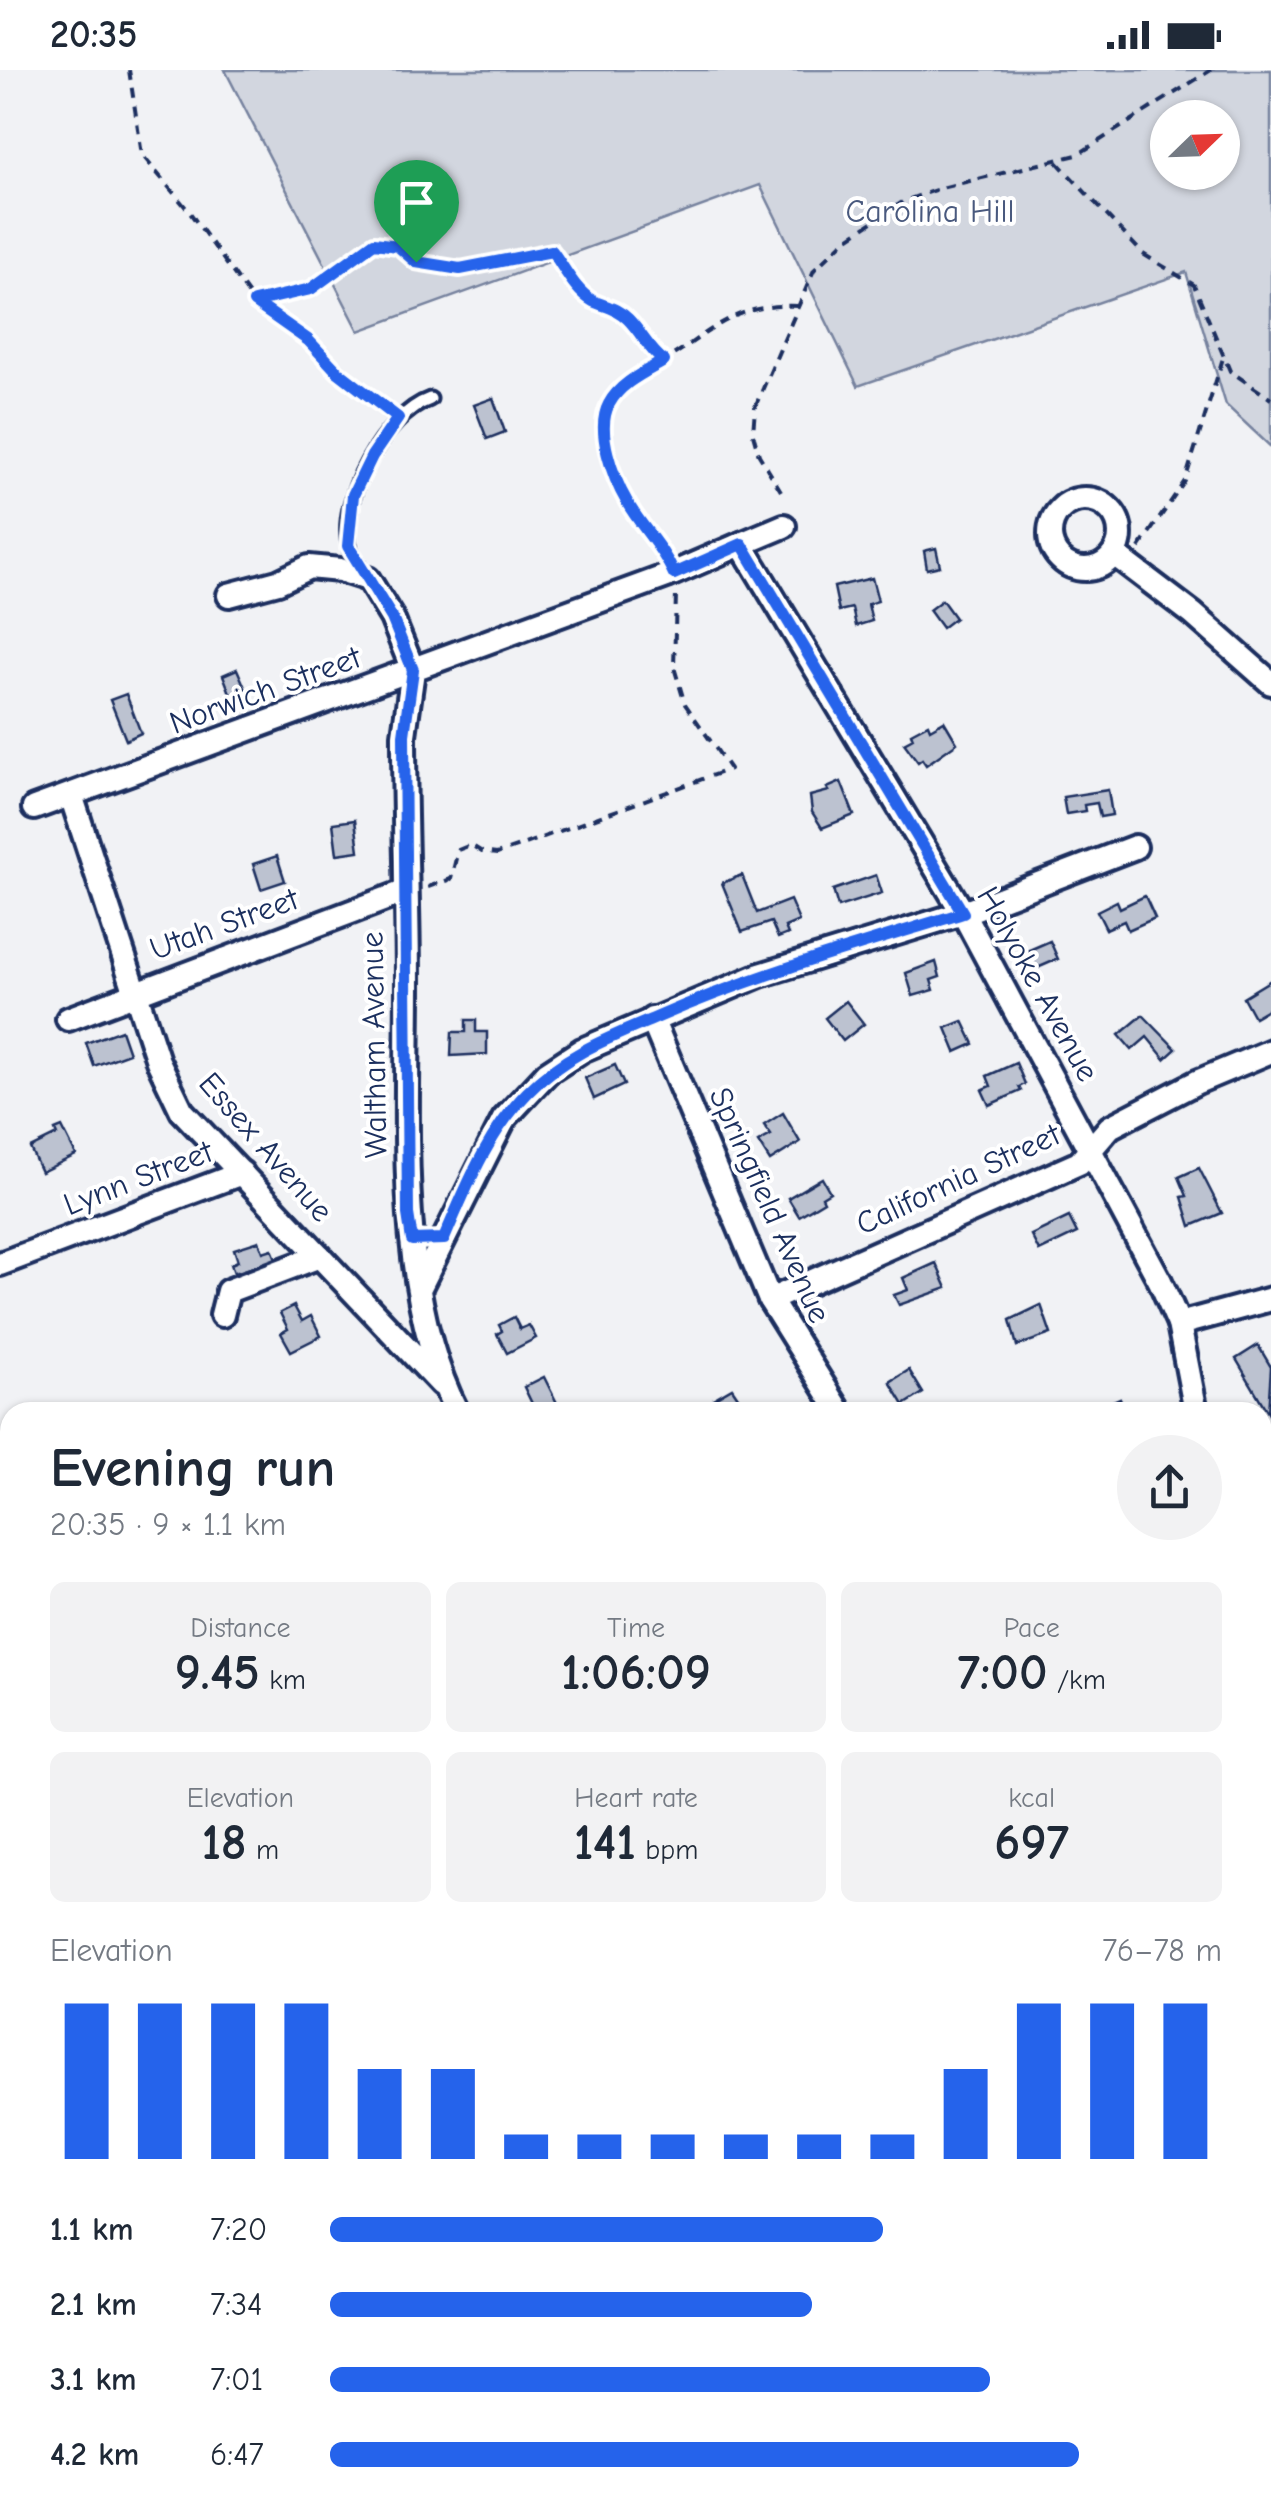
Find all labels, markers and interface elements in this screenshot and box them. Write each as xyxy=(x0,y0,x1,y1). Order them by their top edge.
text: 20:35 xyxy=(50,13,137,57)
north arrow xyxy=(1150,100,1240,190)
map controls xyxy=(1150,100,1240,190)
pin xyxy=(374,160,459,263)
icon: arrive xyxy=(389,175,444,230)
park label: Carolina Hill xyxy=(846,193,1014,230)
street label: Norwich Street xyxy=(164,638,366,742)
street label: Utah Street xyxy=(145,880,304,968)
street label: Holyoke Avenue xyxy=(969,880,1107,1088)
street label: Waltham Avenue xyxy=(354,931,394,1159)
street label: Essex Avenue xyxy=(191,1065,341,1229)
street label: Springfield Avenue xyxy=(702,1082,838,1328)
street label: California Street xyxy=(850,1115,1067,1242)
street label: Lynn Street xyxy=(58,1132,218,1223)
button: share xyxy=(1117,1435,1222,1540)
text: Evening run xyxy=(50,1436,335,1500)
text: 20:35 · 9 × 1.1 km xyxy=(50,1506,286,1543)
text: Distance xyxy=(190,1612,290,1644)
text: Time xyxy=(607,1612,665,1644)
text: Pace xyxy=(1003,1612,1060,1644)
text: 9.45 xyxy=(175,1644,260,1702)
text: 1:06:09 xyxy=(561,1644,711,1702)
text: 7:00 xyxy=(957,1644,1048,1702)
text: km xyxy=(260,1664,306,1696)
text: /km xyxy=(1048,1664,1106,1696)
text: Elevation xyxy=(187,1782,294,1814)
text: Heart rate xyxy=(574,1782,698,1814)
text: kcal xyxy=(1008,1782,1055,1814)
text: 18 xyxy=(201,1814,247,1872)
text: 141 xyxy=(574,1814,636,1872)
text: 697 xyxy=(994,1814,1069,1872)
text: m xyxy=(247,1834,279,1866)
text: bpm xyxy=(636,1834,698,1866)
text: Elevation xyxy=(50,1932,173,1969)
text: 76–78 m xyxy=(1102,1932,1222,1969)
text: 1.1 km xyxy=(50,2211,133,2248)
text: 7:20 xyxy=(210,2211,267,2248)
text: 2.1 km xyxy=(50,2286,137,2323)
text: 7:34 xyxy=(210,2286,263,2323)
text: 3.1 km xyxy=(50,2361,137,2398)
text: 7:01 xyxy=(210,2361,263,2398)
text: 4.2 km xyxy=(50,2436,139,2473)
text: 6:47 xyxy=(210,2436,264,2473)

